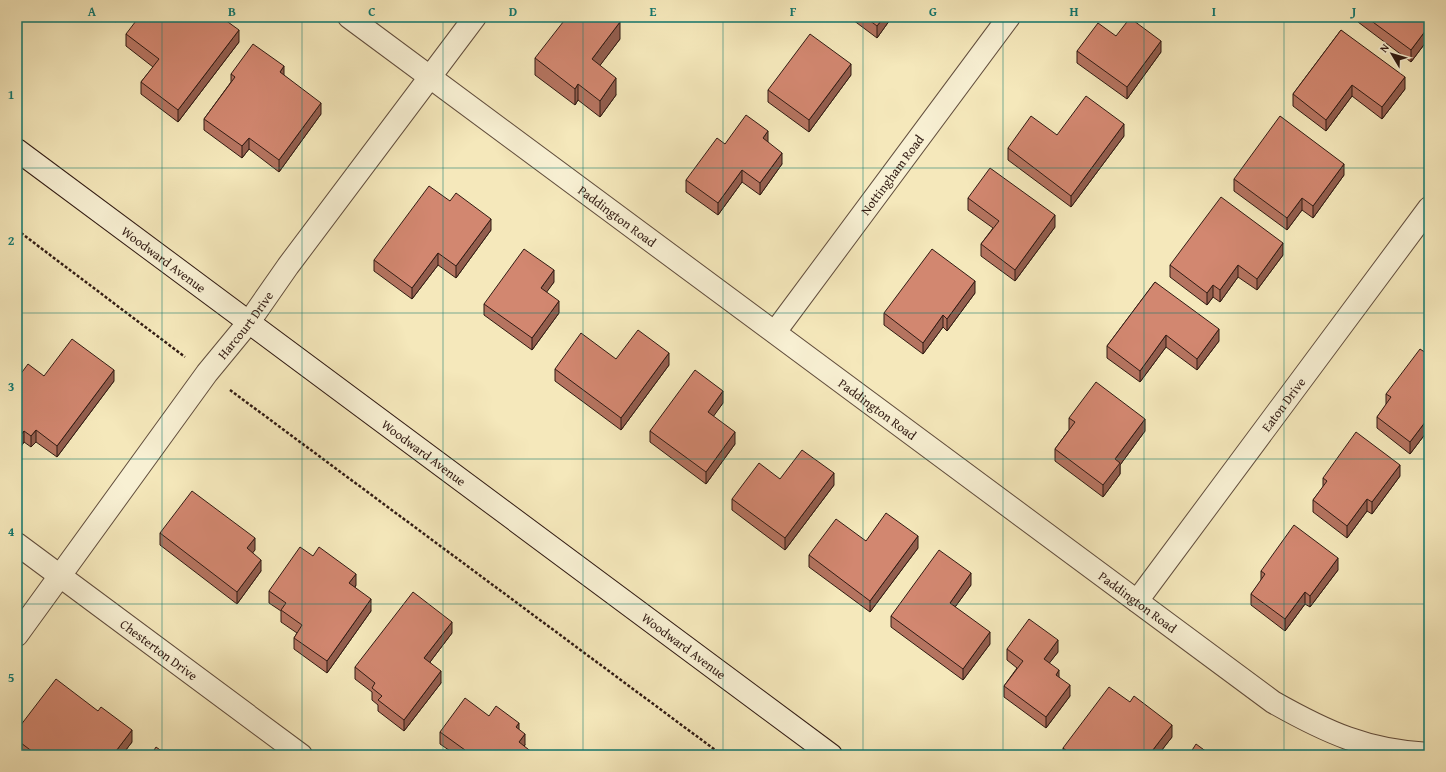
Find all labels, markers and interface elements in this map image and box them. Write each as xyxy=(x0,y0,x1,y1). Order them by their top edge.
text: A xyxy=(88,2,97,21)
text: B xyxy=(228,2,236,21)
text: C xyxy=(368,2,376,21)
text: D xyxy=(509,2,517,21)
text: E xyxy=(650,2,657,21)
text: F xyxy=(790,2,797,21)
text: G xyxy=(929,2,937,21)
text: H xyxy=(1069,2,1079,21)
text: I xyxy=(1212,2,1216,21)
text: J xyxy=(1350,2,1357,21)
north arrow xyxy=(1372,34,1412,74)
text: N xyxy=(1376,40,1393,56)
text: 1 xyxy=(8,85,14,104)
street label: Nottingham Road xyxy=(856,130,928,219)
street label: Paddington Road xyxy=(574,181,660,251)
street label: Woodward Avenue xyxy=(118,221,210,297)
text: 2 xyxy=(8,231,15,250)
street label: Harcourt Drive xyxy=(213,287,277,363)
street label: Paddington Road xyxy=(835,373,921,444)
street label: Eaton Drive xyxy=(1257,373,1310,435)
text: 3 xyxy=(8,377,14,396)
street label: Woodward Avenue xyxy=(378,415,470,490)
text: 4 xyxy=(8,522,15,541)
street label: Paddington Road xyxy=(1095,566,1181,637)
street label: Woodward Avenue xyxy=(638,608,730,683)
street label: Chesterton Drive xyxy=(116,614,202,685)
text: 5 xyxy=(8,668,15,687)

